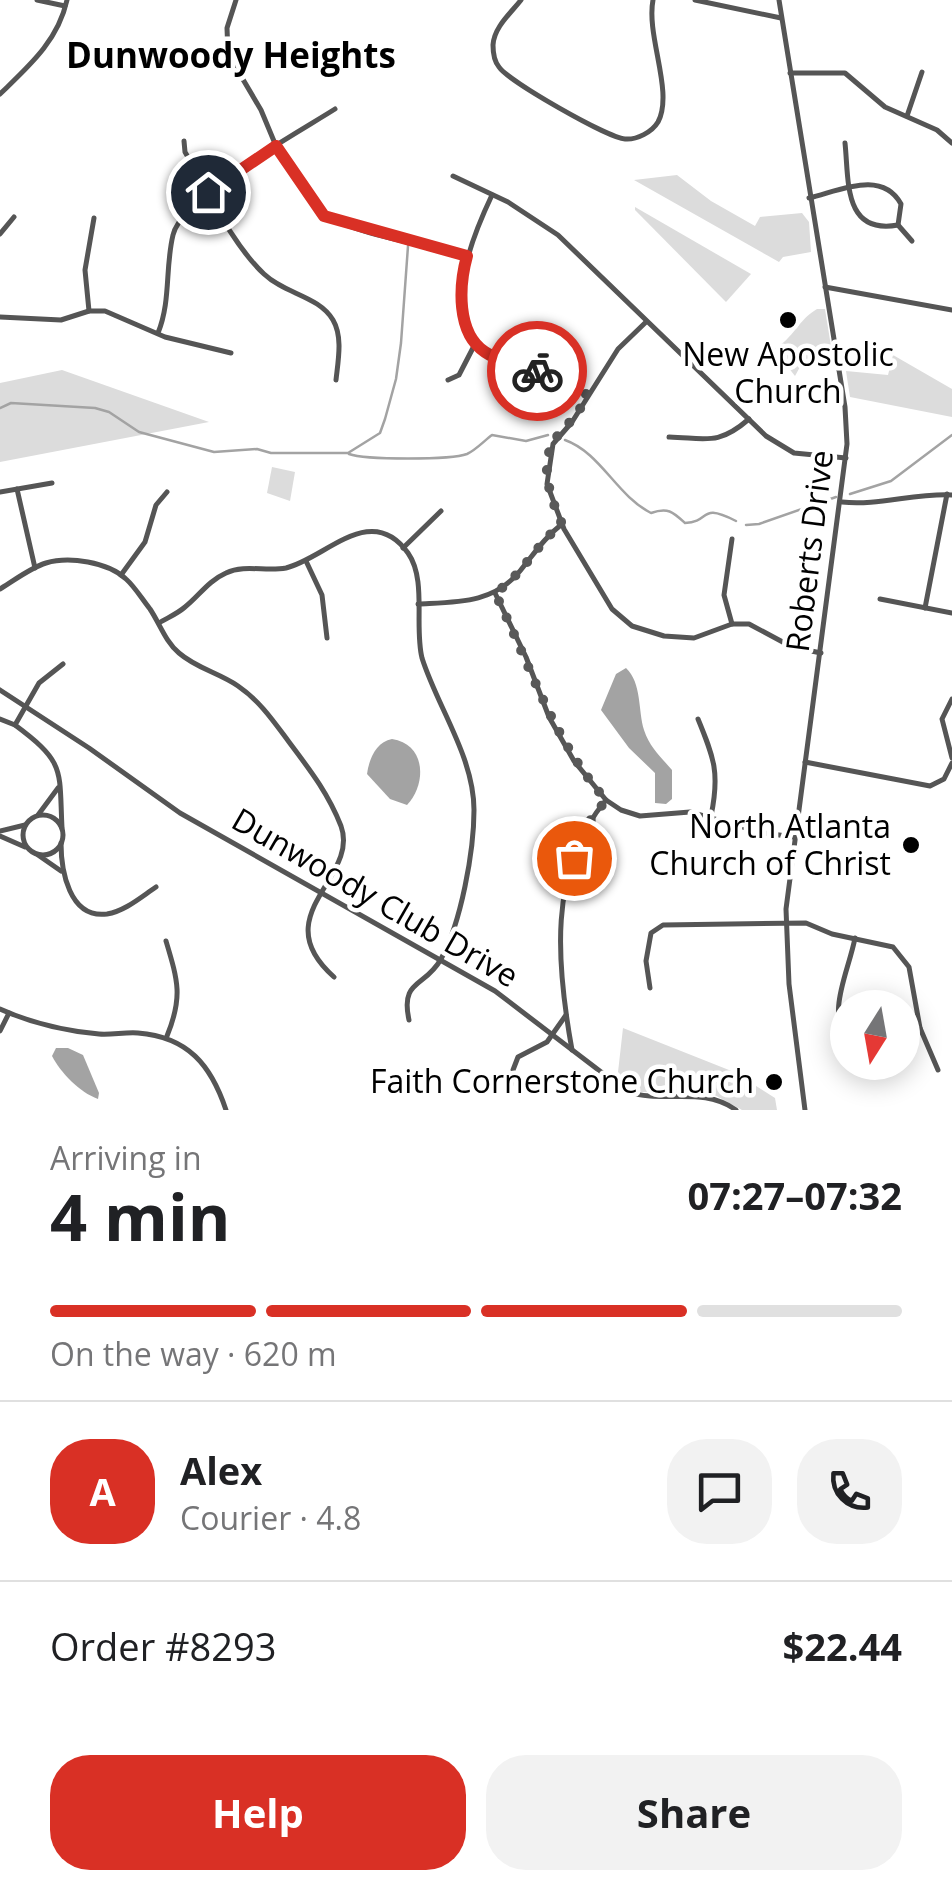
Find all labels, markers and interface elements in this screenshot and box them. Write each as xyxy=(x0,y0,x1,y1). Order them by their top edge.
district label: Dunwoody Heights xyxy=(66,31,396,78)
pin xyxy=(166,150,251,235)
icon: home xyxy=(181,165,236,220)
marker: New Apostolic Church xyxy=(777,309,799,331)
courier xyxy=(487,321,587,421)
place label: New Apostolic Church xyxy=(682,332,894,412)
icon: bike xyxy=(510,344,565,399)
street label: Roberts Drive xyxy=(775,447,842,654)
street label: Dunwoody Club Drive xyxy=(225,797,527,996)
place label: North Atlanta Church of Christ xyxy=(649,804,891,884)
pin xyxy=(532,816,617,901)
icon: bag xyxy=(547,831,602,886)
marker: North Atlanta Church of Christ xyxy=(900,834,922,856)
north arrow xyxy=(830,990,920,1080)
map controls xyxy=(830,990,920,1080)
place label: Faith Cornerstone Church xyxy=(370,1059,754,1102)
marker: Faith Cornerstone Church xyxy=(763,1071,785,1093)
text: Arriving in xyxy=(50,1136,202,1179)
text: 07:27–07:32 xyxy=(688,1169,902,1221)
text: 4 min xyxy=(50,1172,230,1260)
text: On the way · 620 m xyxy=(50,1332,337,1375)
button: chat xyxy=(667,1439,772,1544)
button: phone xyxy=(797,1439,902,1544)
text: Alex xyxy=(180,1444,262,1496)
text: A xyxy=(89,1465,116,1517)
text: Courier · 4.8 xyxy=(180,1496,361,1539)
text: Order #8293 xyxy=(50,1620,277,1672)
text: $22.44 xyxy=(783,1620,902,1672)
button: Help xyxy=(50,1755,466,1870)
button: Share xyxy=(486,1755,902,1870)

